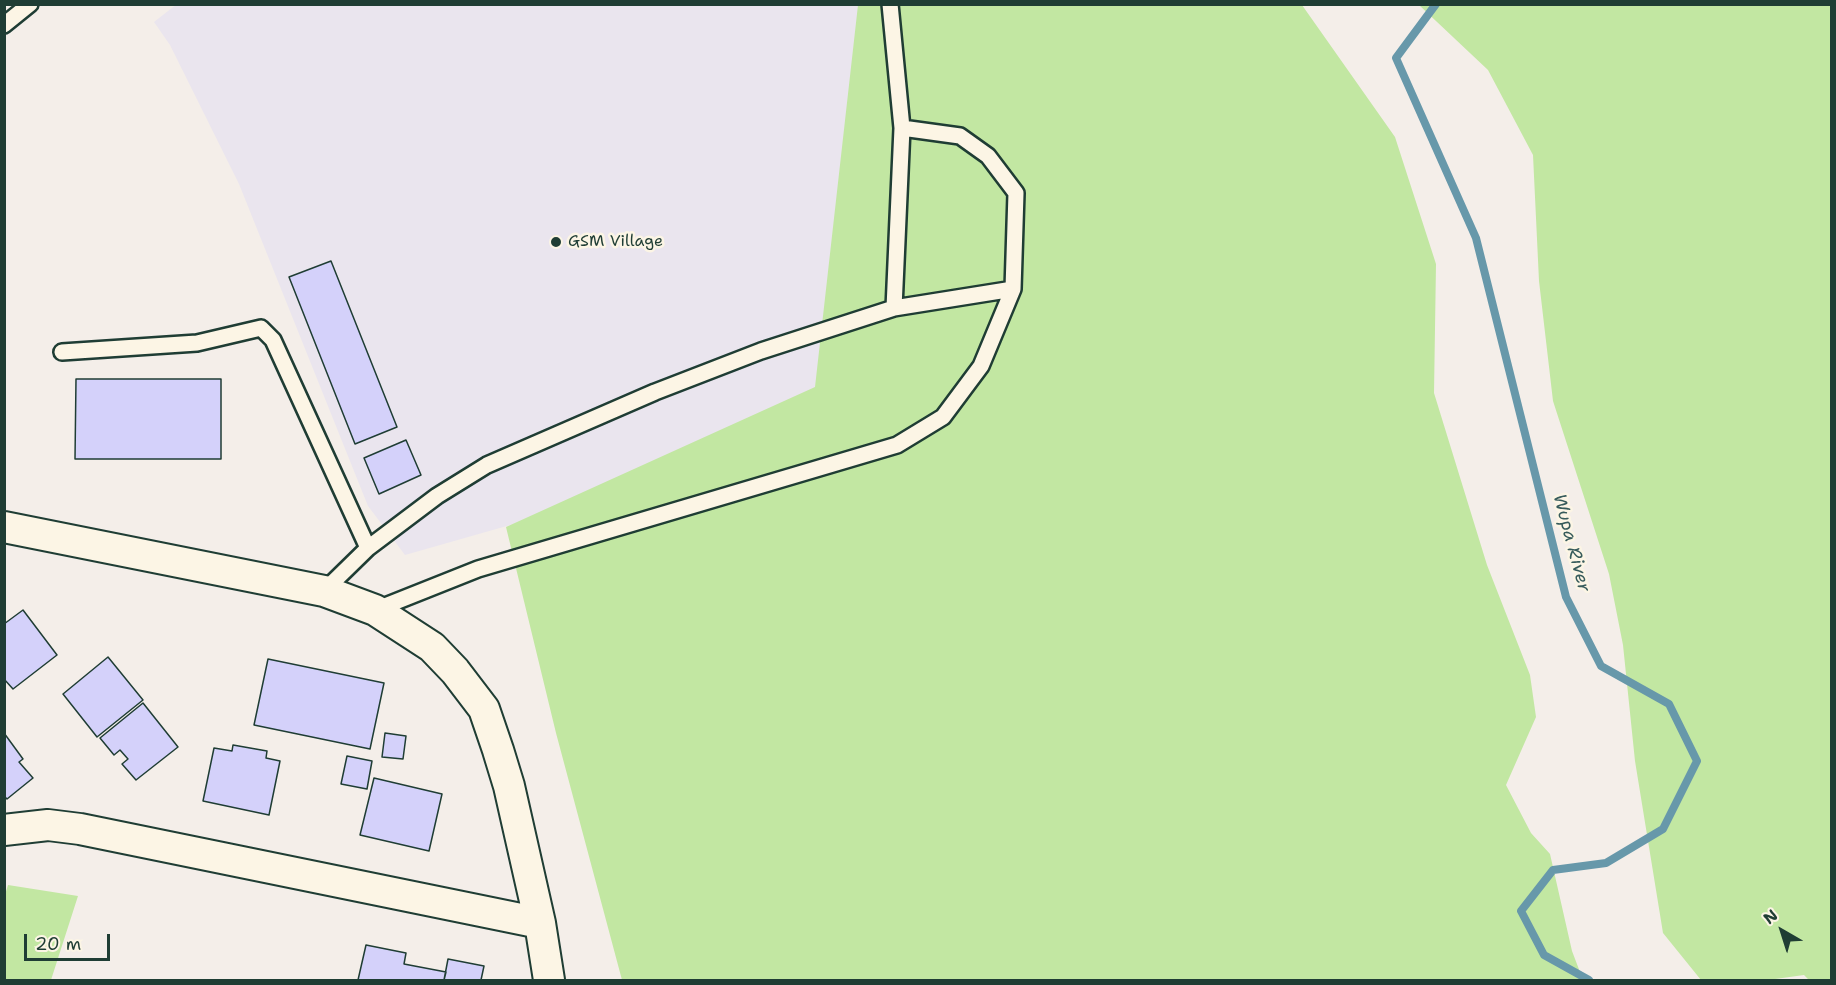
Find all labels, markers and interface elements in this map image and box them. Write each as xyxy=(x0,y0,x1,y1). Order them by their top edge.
place label: GSM Village xyxy=(568,232,663,252)
marker: GSM Village xyxy=(549,235,563,249)
water label: Wupa River xyxy=(1548,492,1594,594)
north arrow xyxy=(1752,901,1812,961)
text: N xyxy=(1759,904,1782,929)
scale bar xyxy=(27,922,112,960)
text: 20 m xyxy=(35,932,81,956)

